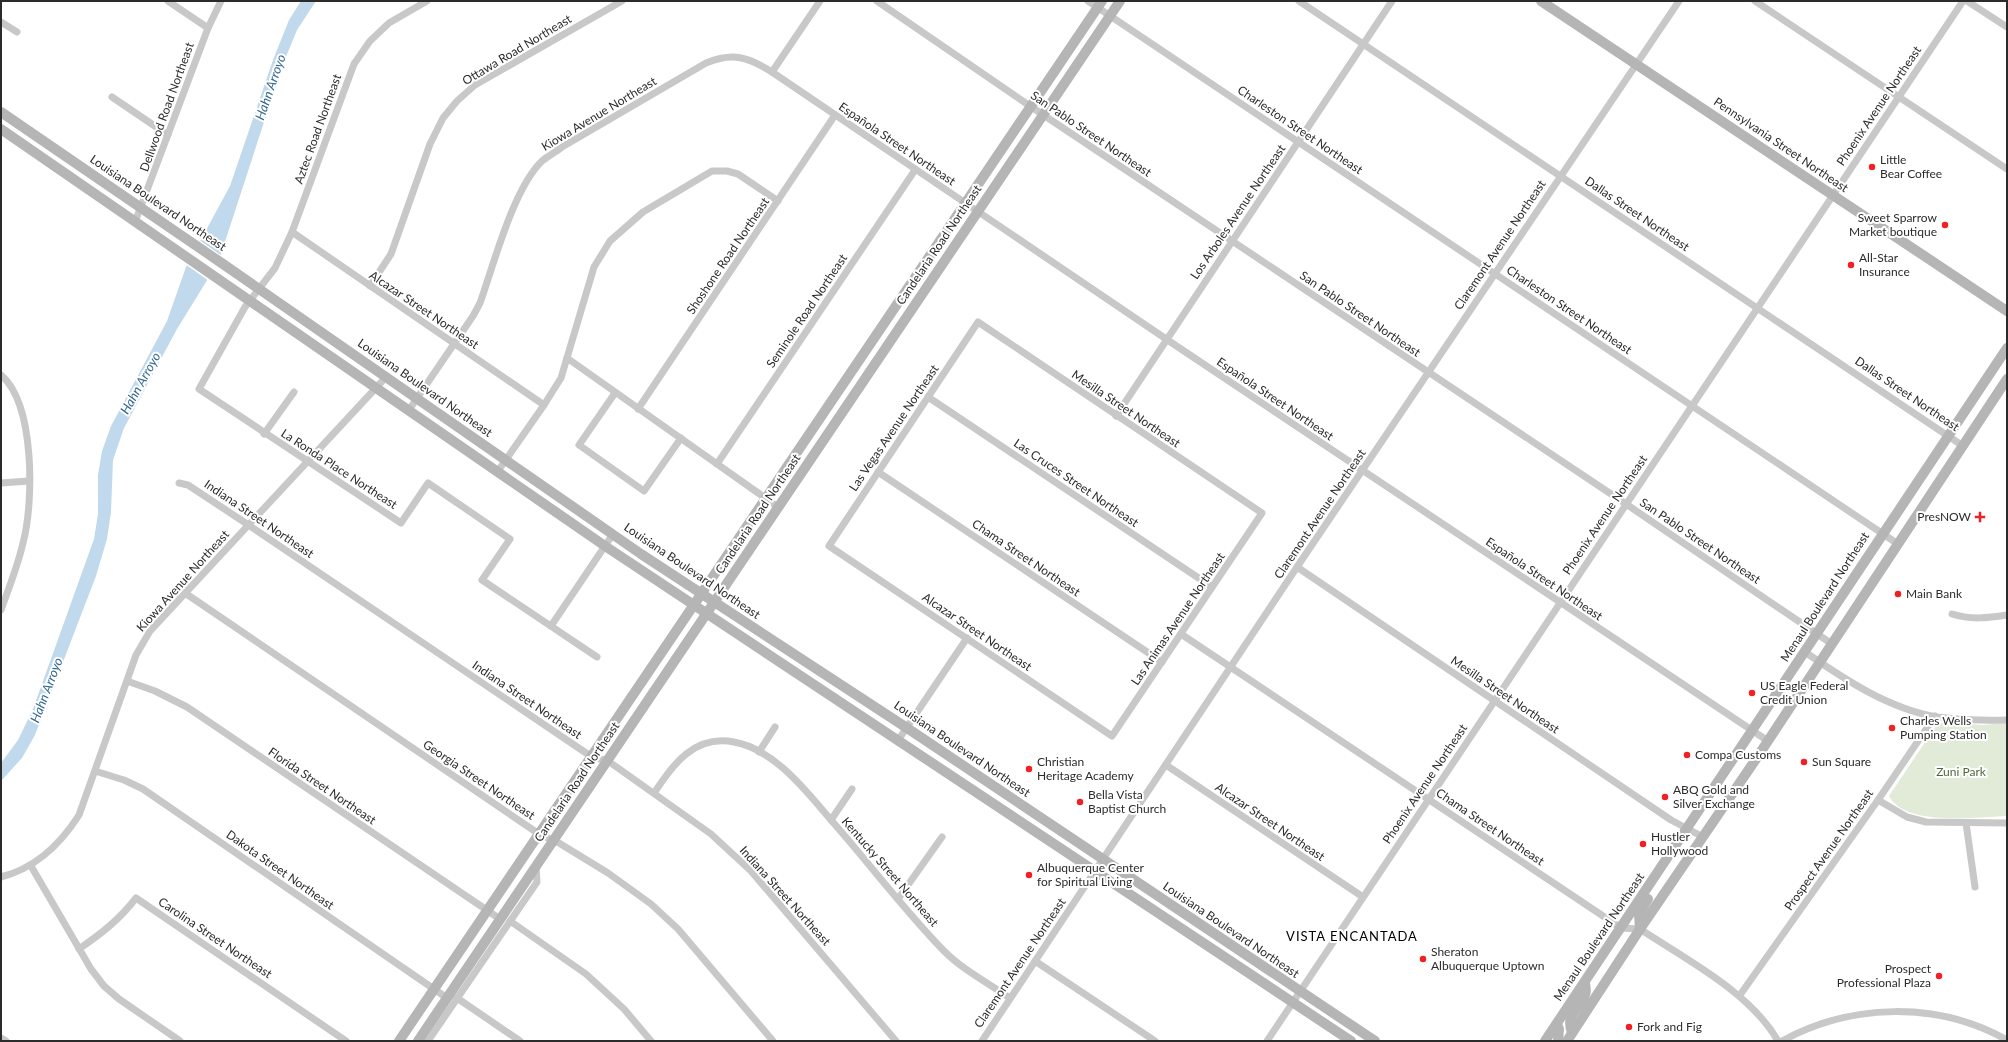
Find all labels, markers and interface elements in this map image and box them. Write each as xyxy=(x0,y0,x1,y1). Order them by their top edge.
street label: Ottawa Road Northeast xyxy=(459,11,575,88)
street label: Dellwood Road Northeast xyxy=(136,40,197,173)
street label: Phoenix Avenue Northeast xyxy=(1833,43,1925,168)
water label: Hahn Arroyo xyxy=(251,52,289,122)
street label: Aztec Road Northeast xyxy=(291,71,345,186)
street label: Kiowa Avenue Northeast xyxy=(539,73,659,154)
street label: Charleston Street Northeast xyxy=(1235,82,1366,178)
street label: San Pablo Street Northeast xyxy=(1028,88,1155,180)
street label: Pennsylvania Street Northeast xyxy=(1711,94,1852,196)
street label: Española Street Northeast xyxy=(836,99,959,189)
street label: Los Arboles Avenue Northeast xyxy=(1187,141,1289,282)
street label: Louisiana Boulevard Northeast xyxy=(87,151,230,254)
place label: Little Bear Coffee xyxy=(1880,152,1942,181)
marker: Little Bear Coffee xyxy=(1867,162,1877,172)
street label: Dallas Street Northeast xyxy=(1582,173,1693,254)
street label: Claremont Avenue Northeast xyxy=(1451,176,1549,312)
street label: Candelaria Road Northeast xyxy=(893,181,985,308)
street label: Shoshone Road Northeast xyxy=(683,194,773,317)
place label: Sweet Sparrow Market boutique xyxy=(1849,210,1938,239)
marker: Sweet Sparrow Market boutique xyxy=(1940,220,1950,230)
street label: Seminole Road Northeast xyxy=(763,250,851,370)
place label: All-Star Insurance xyxy=(1859,250,1910,279)
marker: All-Star Insurance xyxy=(1846,260,1856,270)
street label: Charleston Street Northeast xyxy=(1504,262,1635,358)
street label: Alcazar Street Northeast xyxy=(367,267,482,352)
street label: San Pablo Street Northeast xyxy=(1297,268,1424,360)
street label: Louisiana Boulevard Northeast xyxy=(355,335,496,440)
water label: Hahn Arroyo xyxy=(116,349,164,417)
street label: Dallas Street Northeast xyxy=(1852,353,1963,434)
street label: Española Street Northeast xyxy=(1214,354,1337,444)
street label: Las Vegas Avenue Northeast xyxy=(846,361,942,494)
street label: Mesilla Street Northeast xyxy=(1069,367,1184,451)
street label: La Ronda Place Northeast xyxy=(278,425,401,512)
street label: Las Cruces Street Northeast xyxy=(1011,435,1142,530)
street label: Claremont Avenue Northeast xyxy=(1271,445,1369,581)
street label: Candelaria Road Northeast xyxy=(712,450,804,577)
street label: Phoenix Avenue Northeast xyxy=(1559,452,1651,577)
street label: Indiana Street Northeast xyxy=(202,476,317,561)
street label: San Pablo Street Northeast xyxy=(1637,495,1764,587)
place label: PresNOW xyxy=(1917,509,1972,524)
marker: PresNOW xyxy=(1974,511,1986,523)
street label: Chama Street Northeast xyxy=(969,516,1084,600)
street label: Louisiana Boulevard Northeast xyxy=(621,519,764,622)
street label: Kiowa Avenue Northeast xyxy=(133,526,233,634)
street label: Menaul Boulevard Northeast xyxy=(1777,528,1873,664)
street label: Española Street Northeast xyxy=(1483,534,1606,624)
street label: Las Animas Avenue Northeast xyxy=(1127,549,1228,688)
place label: Main Bank xyxy=(1906,586,1963,601)
street label: Alcazar Street Northeast xyxy=(920,589,1035,674)
marker: Main Bank xyxy=(1893,589,1903,599)
street label: Mesilla Street Northeast xyxy=(1448,653,1563,737)
water label: Hahn Arroyo xyxy=(26,655,66,725)
street label: Indiana Street Northeast xyxy=(470,657,585,742)
place label: US Eagle Federal Credit Union xyxy=(1760,678,1848,707)
marker: US Eagle Federal Credit Union xyxy=(1747,688,1757,698)
street label: Louisiana Boulevard Northeast xyxy=(891,697,1034,800)
place label: Charles Wells Pumping Station xyxy=(1900,713,1987,742)
street label: Candelaria Road Northeast xyxy=(531,718,623,845)
street label: Phoenix Avenue Northeast xyxy=(1379,721,1471,846)
marker: Charles Wells Pumping Station xyxy=(1887,723,1897,733)
street label: Georgia Street Northeast xyxy=(420,737,539,823)
street label: Florida Street Northeast xyxy=(265,744,380,828)
place label: Compa Customs xyxy=(1695,747,1781,762)
marker: Compa Customs xyxy=(1682,750,1692,760)
place label: Christian Heritage Academy xyxy=(1037,754,1134,783)
place label: Sun Square xyxy=(1812,754,1871,769)
marker: Sun Square xyxy=(1799,757,1809,767)
marker: Christian Heritage Academy xyxy=(1024,764,1034,774)
park label: Zuni Park xyxy=(1936,764,1987,779)
street label: Alcazar Street Northeast xyxy=(1213,779,1328,864)
place label: ABQ Gold and Silver Exchange xyxy=(1673,782,1755,811)
street label: Chama Street Northeast xyxy=(1433,785,1548,869)
street label: Prospect Avenue Northeast xyxy=(1781,786,1877,913)
place label: Bella Vista Baptist Church xyxy=(1088,787,1166,816)
marker: ABQ Gold and Silver Exchange xyxy=(1660,792,1670,802)
marker: Bella Vista Baptist Church xyxy=(1075,797,1085,807)
street label: Kentucky Street Northeast xyxy=(839,814,942,930)
street label: Dakota Street Northeast xyxy=(223,827,338,913)
place label: Hustler Hollywood xyxy=(1651,829,1708,858)
marker: Hustler Hollywood xyxy=(1638,839,1648,849)
street label: Indiana Street Northeast xyxy=(737,843,835,949)
place label: Albuquerque Center for Spiritual Living xyxy=(1037,860,1144,889)
street label: Menaul Boulevard Northeast xyxy=(1550,869,1648,1004)
marker: Albuquerque Center for Spiritual Living xyxy=(1024,870,1034,880)
street label: Louisiana Boulevard Northeast xyxy=(1160,878,1303,981)
street label: Carolina Street Northeast xyxy=(156,894,276,982)
street label: Claremont Avenue Northeast xyxy=(971,894,1069,1030)
district label: VISTA ENCANTADA xyxy=(1286,928,1418,944)
place label: Sheraton Albuquerque Uptown xyxy=(1431,944,1544,973)
marker: Sheraton Albuquerque Uptown xyxy=(1418,954,1428,964)
place label: Prospect Professional Plaza xyxy=(1837,961,1932,990)
marker: Prospect Professional Plaza xyxy=(1934,971,1944,981)
place label: Fork and Fig xyxy=(1637,1019,1702,1034)
marker: Fork and Fig xyxy=(1624,1022,1634,1032)

